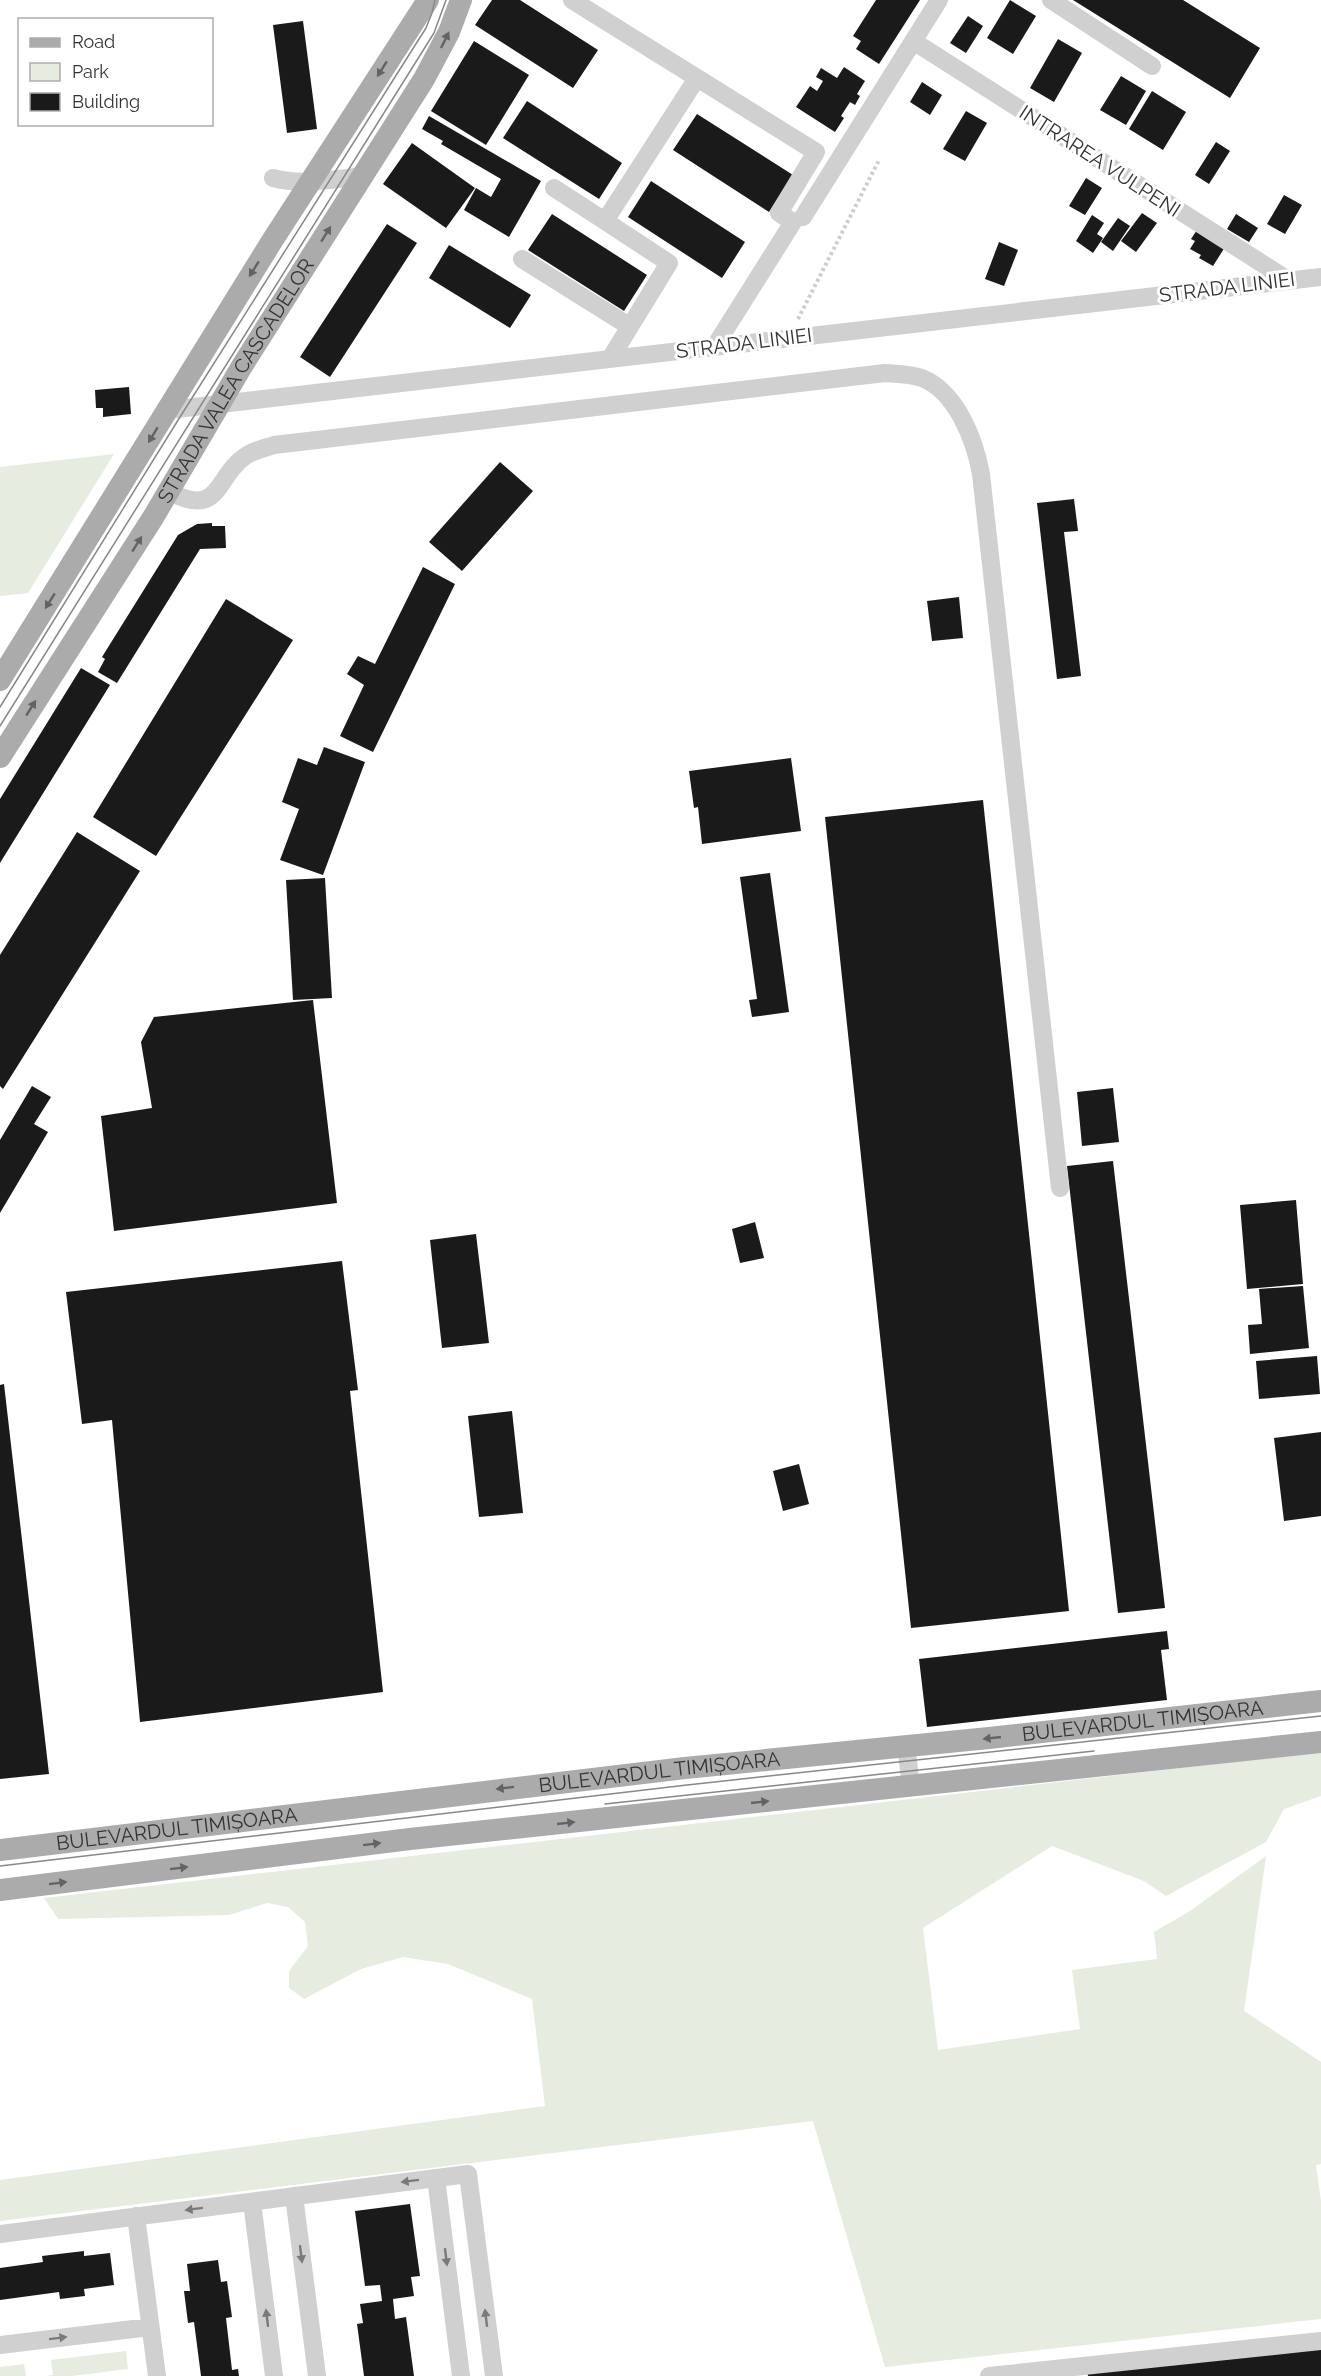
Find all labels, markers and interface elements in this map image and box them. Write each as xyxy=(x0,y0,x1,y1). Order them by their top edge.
legend xyxy=(18,18,213,126)
text: Road xyxy=(72,31,115,52)
one-way arrow xyxy=(440,32,449,49)
text: Park xyxy=(72,61,109,82)
one-way arrow xyxy=(377,61,388,78)
text: Building xyxy=(72,91,140,112)
street label: INTRAREA VULPENI xyxy=(1015,100,1185,222)
one-way arrow xyxy=(320,226,331,242)
street label: STRADA VALEA CASCADELOR xyxy=(152,254,319,507)
one-way arrow xyxy=(249,261,260,277)
street label: STRADA LINIEI xyxy=(1158,267,1296,307)
street label: STRADA LINIEI xyxy=(675,323,813,363)
one-way arrow xyxy=(148,427,158,444)
one-way arrow xyxy=(131,535,142,552)
one-way arrow xyxy=(44,593,55,609)
one-way arrow xyxy=(26,699,37,716)
street label: BULEVARDUL TIMIȘOARA xyxy=(1021,1695,1265,1746)
one-way arrow xyxy=(982,1733,1001,1743)
street label: BULEVARDUL TIMIȘOARA xyxy=(537,1747,782,1797)
one-way arrow xyxy=(496,1783,515,1793)
one-way arrow xyxy=(750,1797,769,1807)
street label: BULEVARDUL TIMIȘOARA xyxy=(55,1802,299,1855)
one-way arrow xyxy=(557,1818,576,1828)
one-way arrow xyxy=(363,1839,382,1849)
one-way arrow xyxy=(169,1863,188,1873)
one-way arrow xyxy=(49,1878,68,1888)
one-way arrow xyxy=(400,2177,419,2186)
one-way arrow xyxy=(185,2204,204,2214)
one-way arrow xyxy=(297,2245,306,2264)
one-way arrow xyxy=(441,2247,451,2266)
one-way arrow xyxy=(262,2308,271,2327)
one-way arrow xyxy=(482,2308,491,2327)
one-way arrow xyxy=(49,2333,68,2343)

